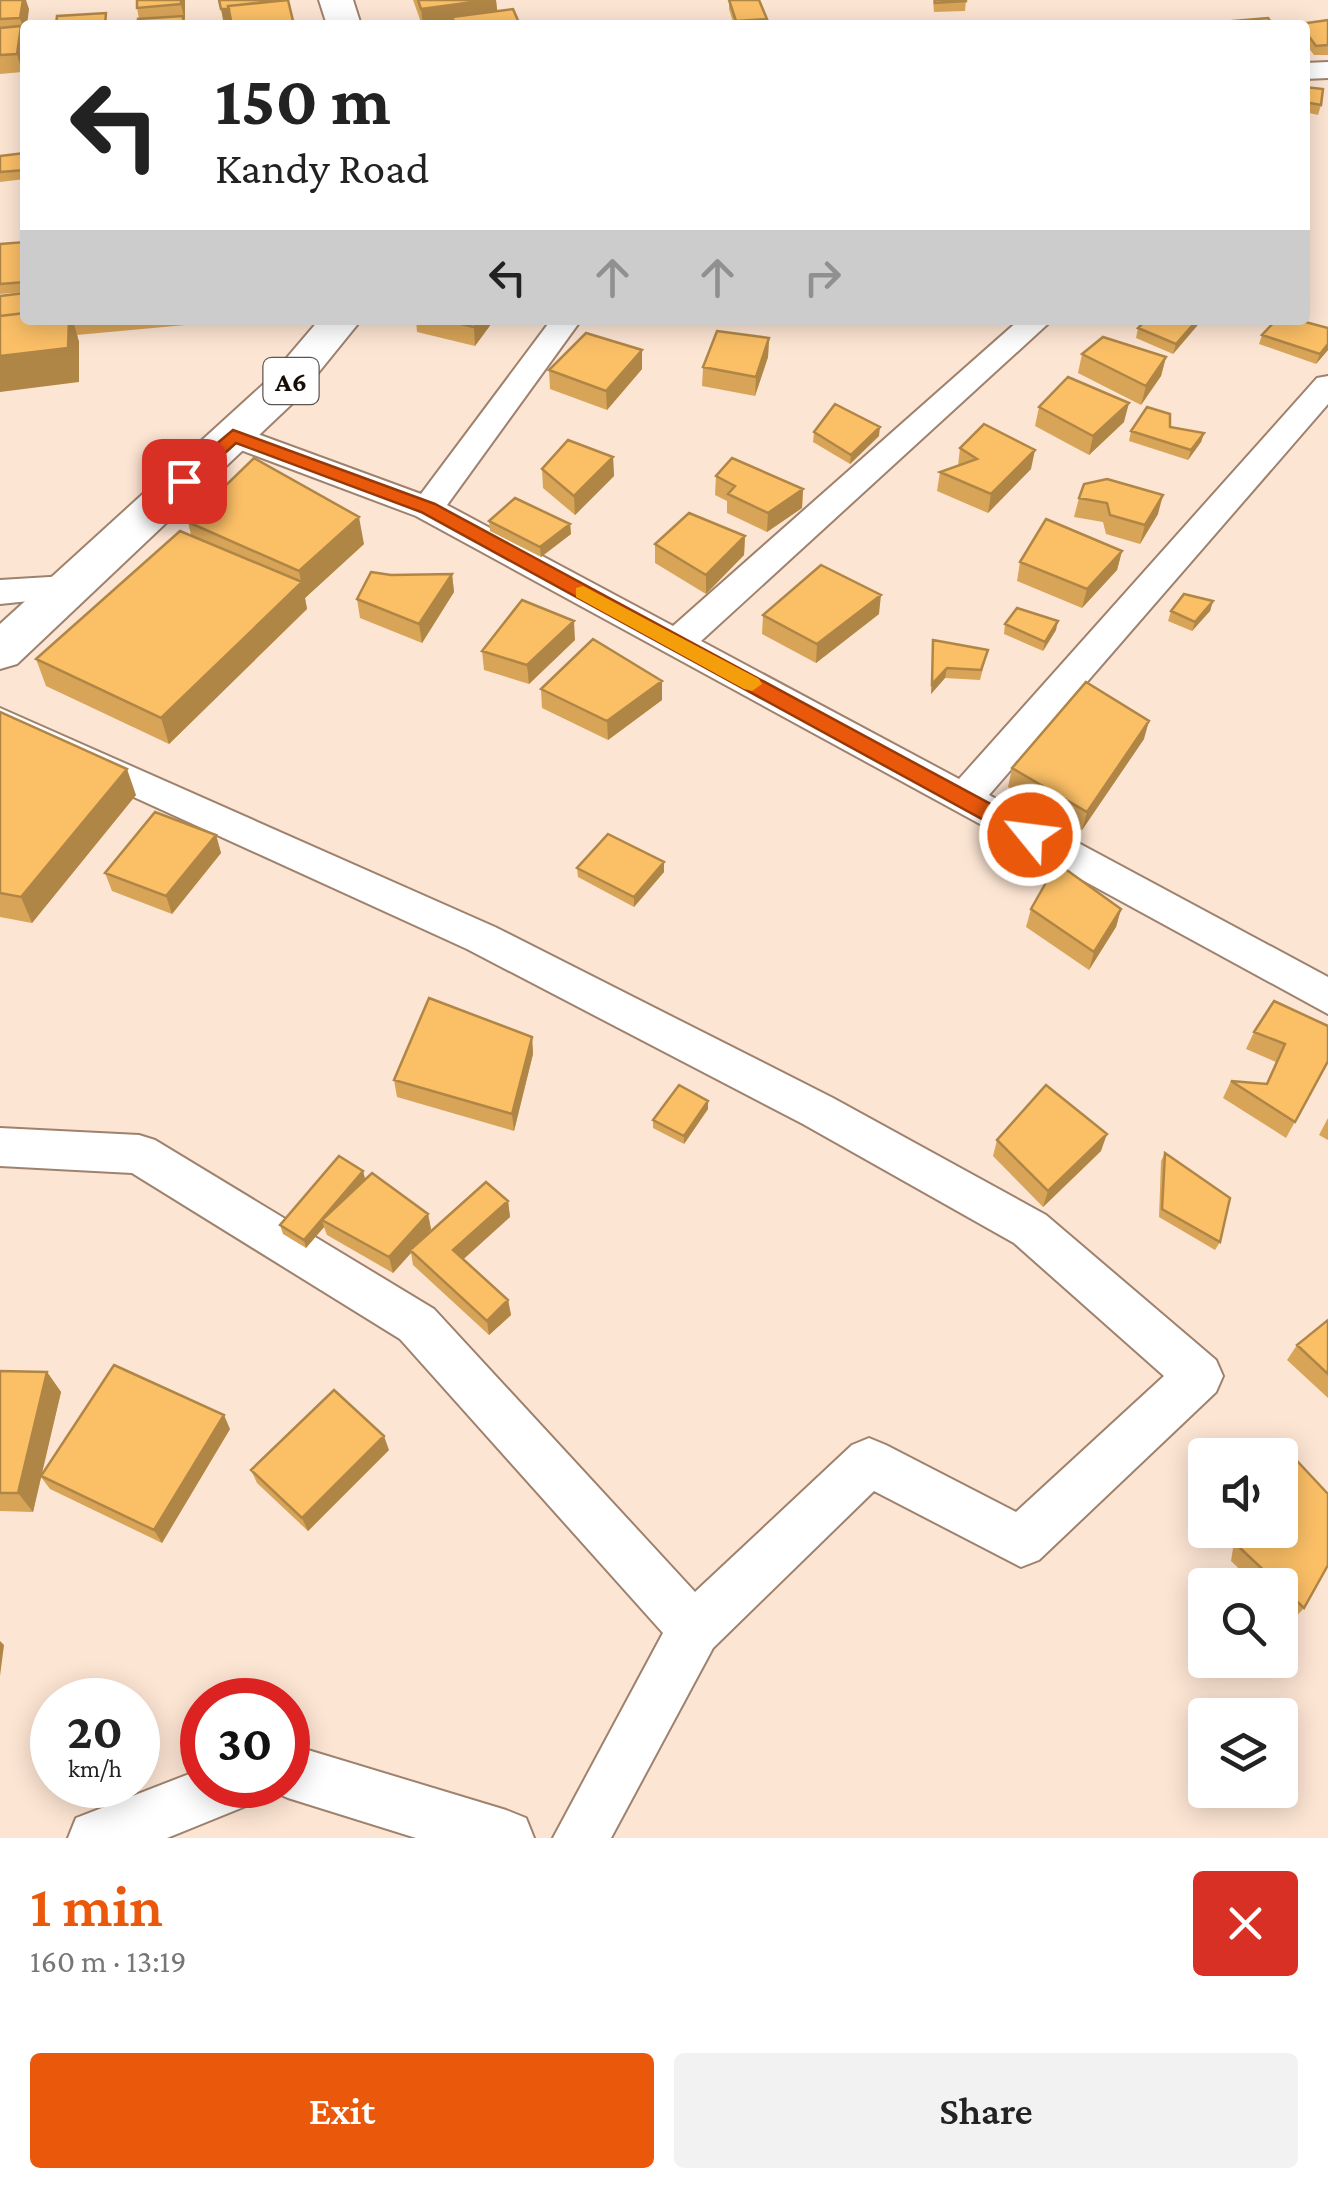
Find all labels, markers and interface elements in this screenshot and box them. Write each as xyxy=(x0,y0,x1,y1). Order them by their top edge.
icon: left xyxy=(50,60,180,190)
text: 150 m xyxy=(215,61,391,139)
text: Kandy Road xyxy=(215,143,430,193)
icon: left xyxy=(480,250,535,305)
icon: ahead xyxy=(585,250,640,305)
icon: ahead xyxy=(690,250,745,305)
icon: right xyxy=(795,250,850,305)
road number: A6 xyxy=(264,358,318,404)
pin xyxy=(142,439,227,524)
icon: arrive xyxy=(157,454,212,509)
position arrow xyxy=(978,783,1082,887)
map controls xyxy=(1188,1438,1298,1808)
button: sound xyxy=(1188,1438,1298,1548)
button: search xyxy=(1188,1568,1298,1678)
speed limit sign: 30 xyxy=(180,1678,310,1808)
button: layers xyxy=(1188,1698,1298,1808)
text: 20 xyxy=(67,1703,123,1759)
text: km/h xyxy=(68,1755,122,1782)
button: close xyxy=(1193,1871,1298,1976)
text: 1 min xyxy=(30,1872,163,1939)
text: 160 m · 13:19 xyxy=(30,1943,186,1979)
button: Exit xyxy=(30,2053,654,2168)
button: Share xyxy=(674,2053,1298,2168)

